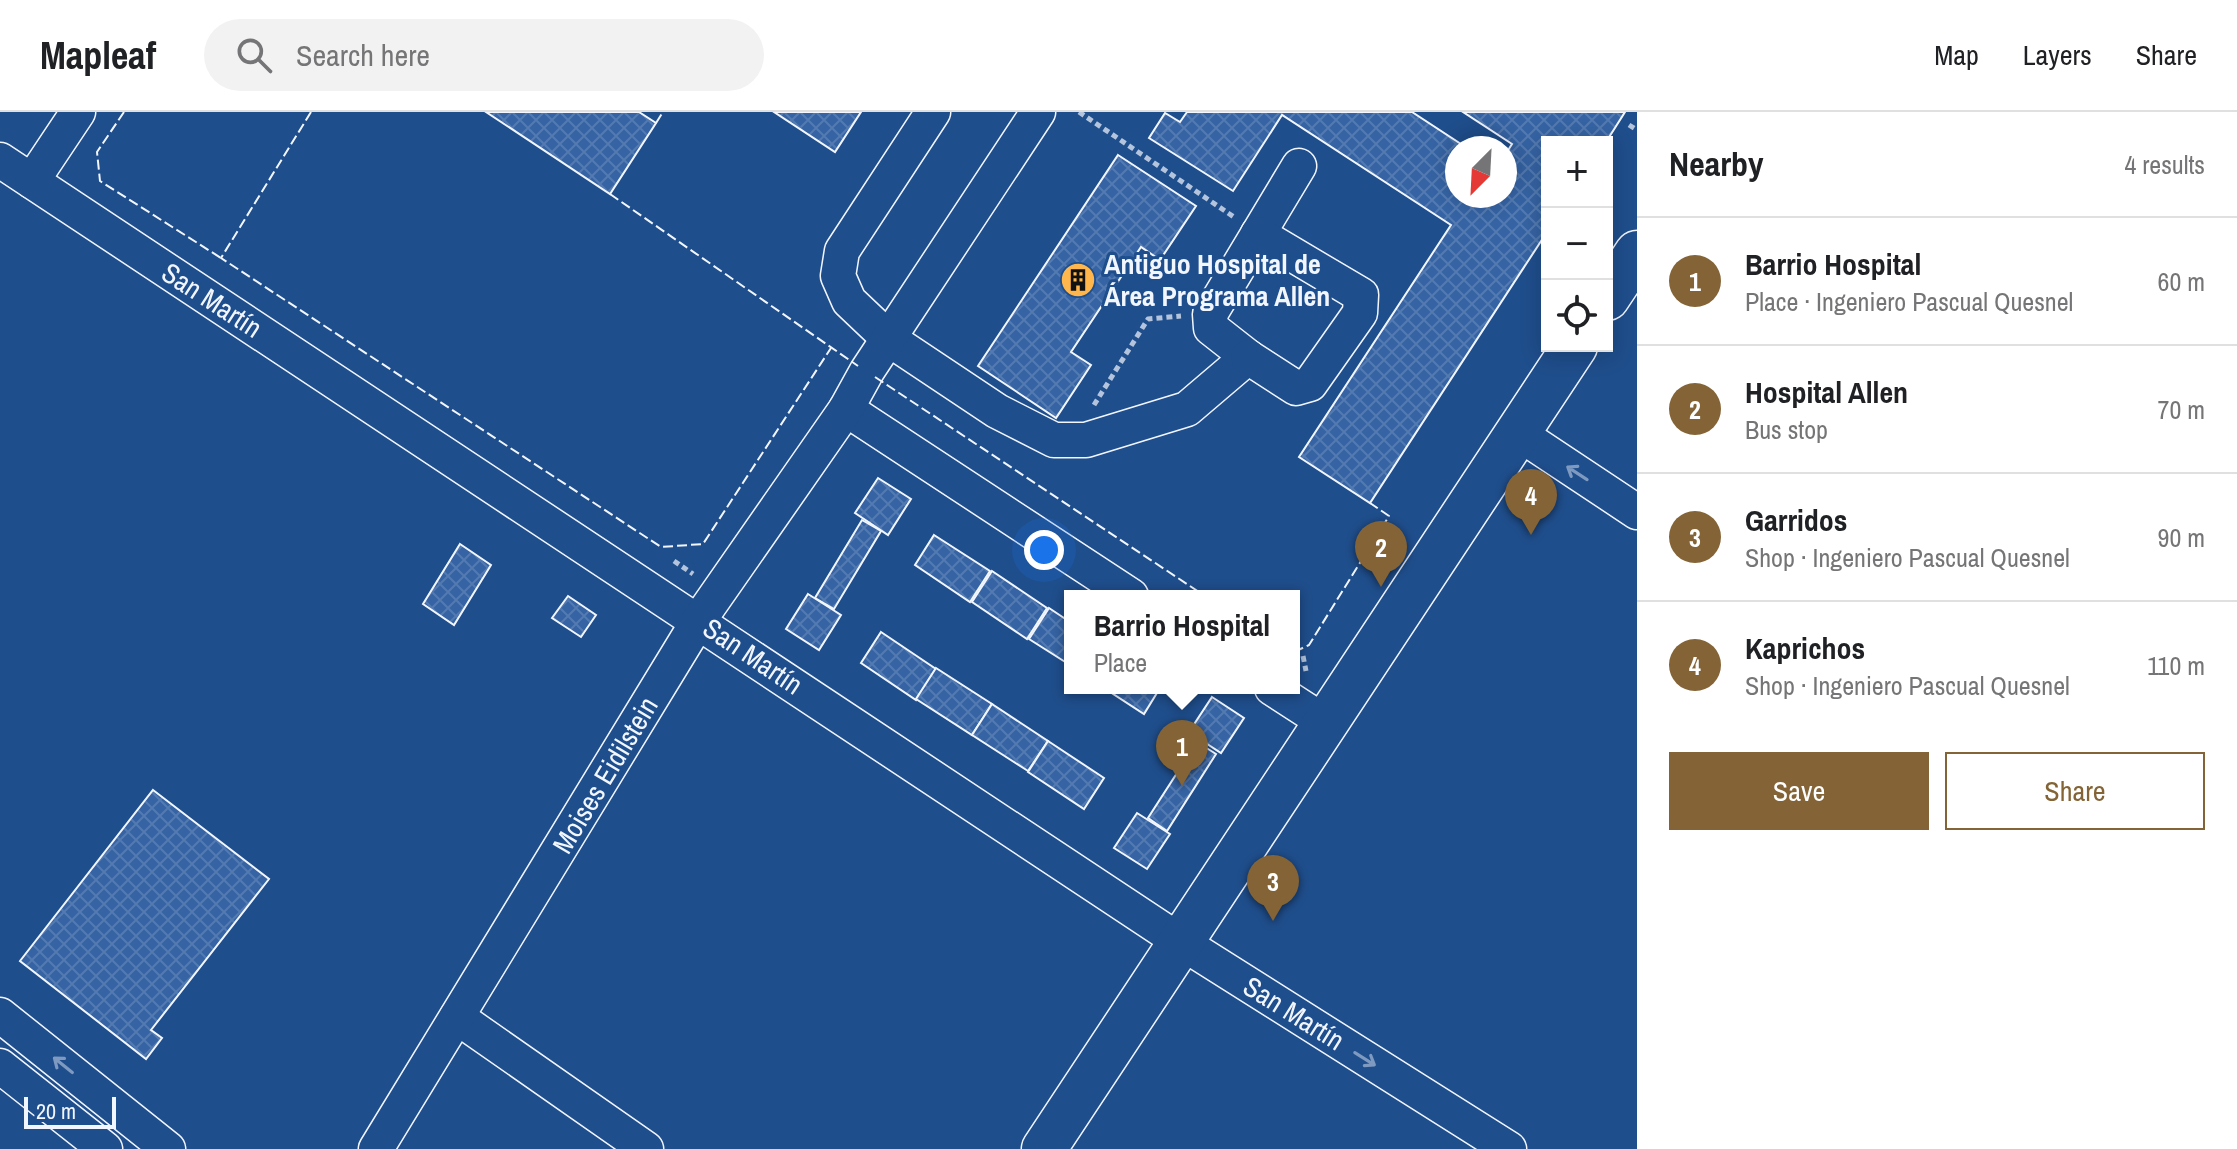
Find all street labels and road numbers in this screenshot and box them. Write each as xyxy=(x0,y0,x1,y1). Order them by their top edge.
street label: San Martín xyxy=(155,253,269,347)
street label: San Martín xyxy=(696,609,810,703)
street label: Moises Eidilstein xyxy=(543,690,667,860)
street label: San Martín xyxy=(1236,967,1352,1059)

